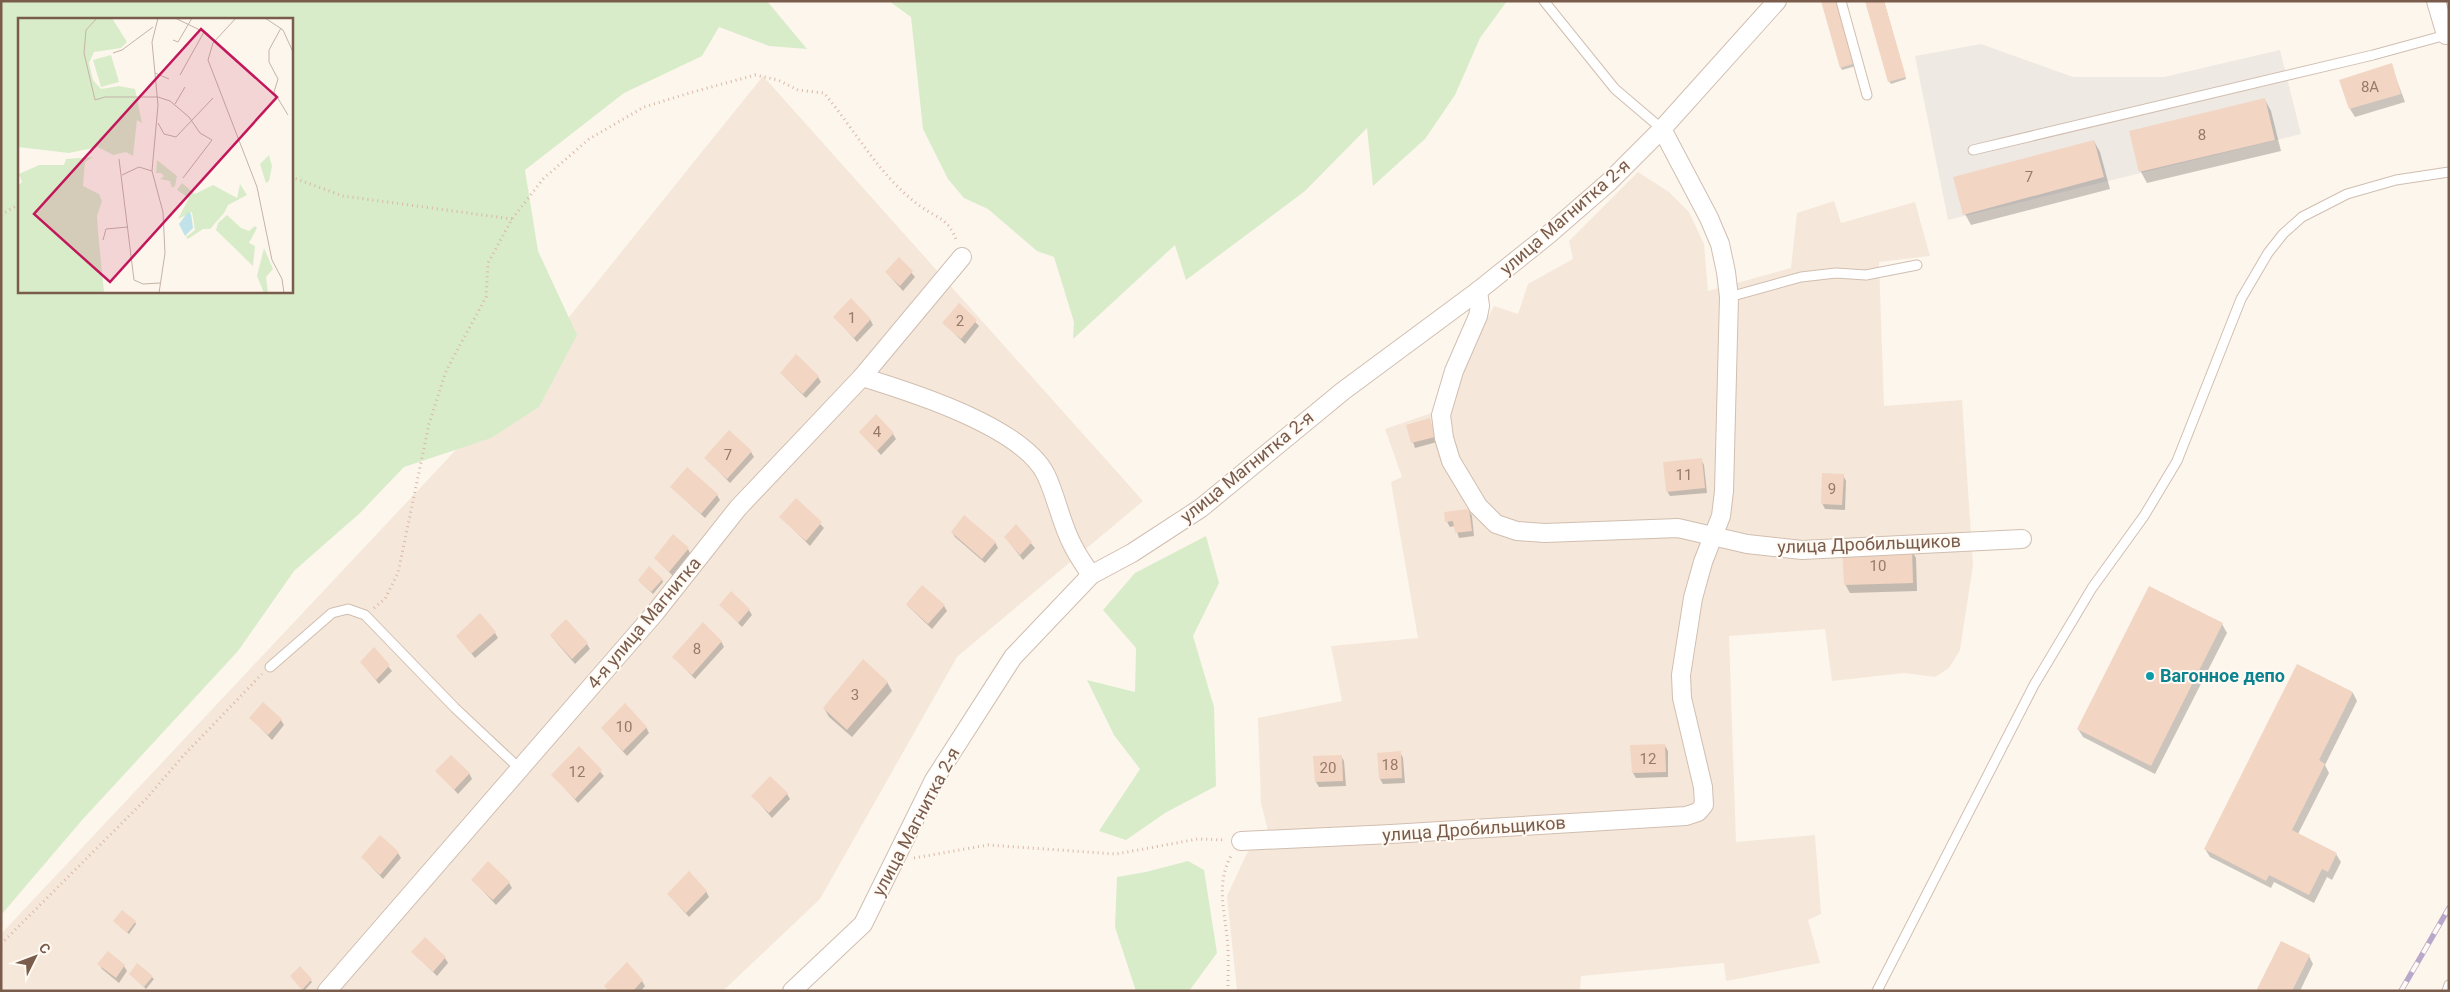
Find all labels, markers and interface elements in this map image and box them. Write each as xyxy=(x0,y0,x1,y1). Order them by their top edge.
inset map xyxy=(18,18,292,292)
house number: 8А xyxy=(2361,78,2379,96)
house number: 8 xyxy=(2198,126,2206,144)
street label: улица Магнитка 2-я xyxy=(1495,154,1634,279)
house number: 7 xyxy=(2025,168,2033,186)
house number: 1 xyxy=(848,309,856,327)
house number: 2 xyxy=(956,312,964,330)
street label: улица Магнитка 2-я xyxy=(1176,406,1318,527)
house number: 4 xyxy=(873,423,882,441)
house number: 7 xyxy=(724,446,732,464)
house number: 11 xyxy=(1676,466,1692,484)
house number: 9 xyxy=(1828,480,1836,498)
street label: улица Дробильщиков xyxy=(1777,530,1961,557)
street label: 4-я улица Магнитка xyxy=(582,553,705,693)
house number: 10 xyxy=(1870,557,1886,575)
house number: 8 xyxy=(693,640,701,658)
place label: Вагонное депо xyxy=(2160,665,2285,686)
marker: Вагонное депо xyxy=(2144,670,2156,682)
house number: 3 xyxy=(851,686,859,704)
house number: 10 xyxy=(616,718,632,736)
street label: улица Магнитка 2-я xyxy=(867,744,964,900)
house number: 12 xyxy=(1640,750,1656,768)
house number: 18 xyxy=(1382,756,1398,774)
house number: 20 xyxy=(1320,759,1336,777)
house number: 12 xyxy=(569,763,585,781)
street label: улица Дробильщиков xyxy=(1382,812,1566,845)
north arrow xyxy=(10,932,60,982)
text: С xyxy=(36,940,54,957)

